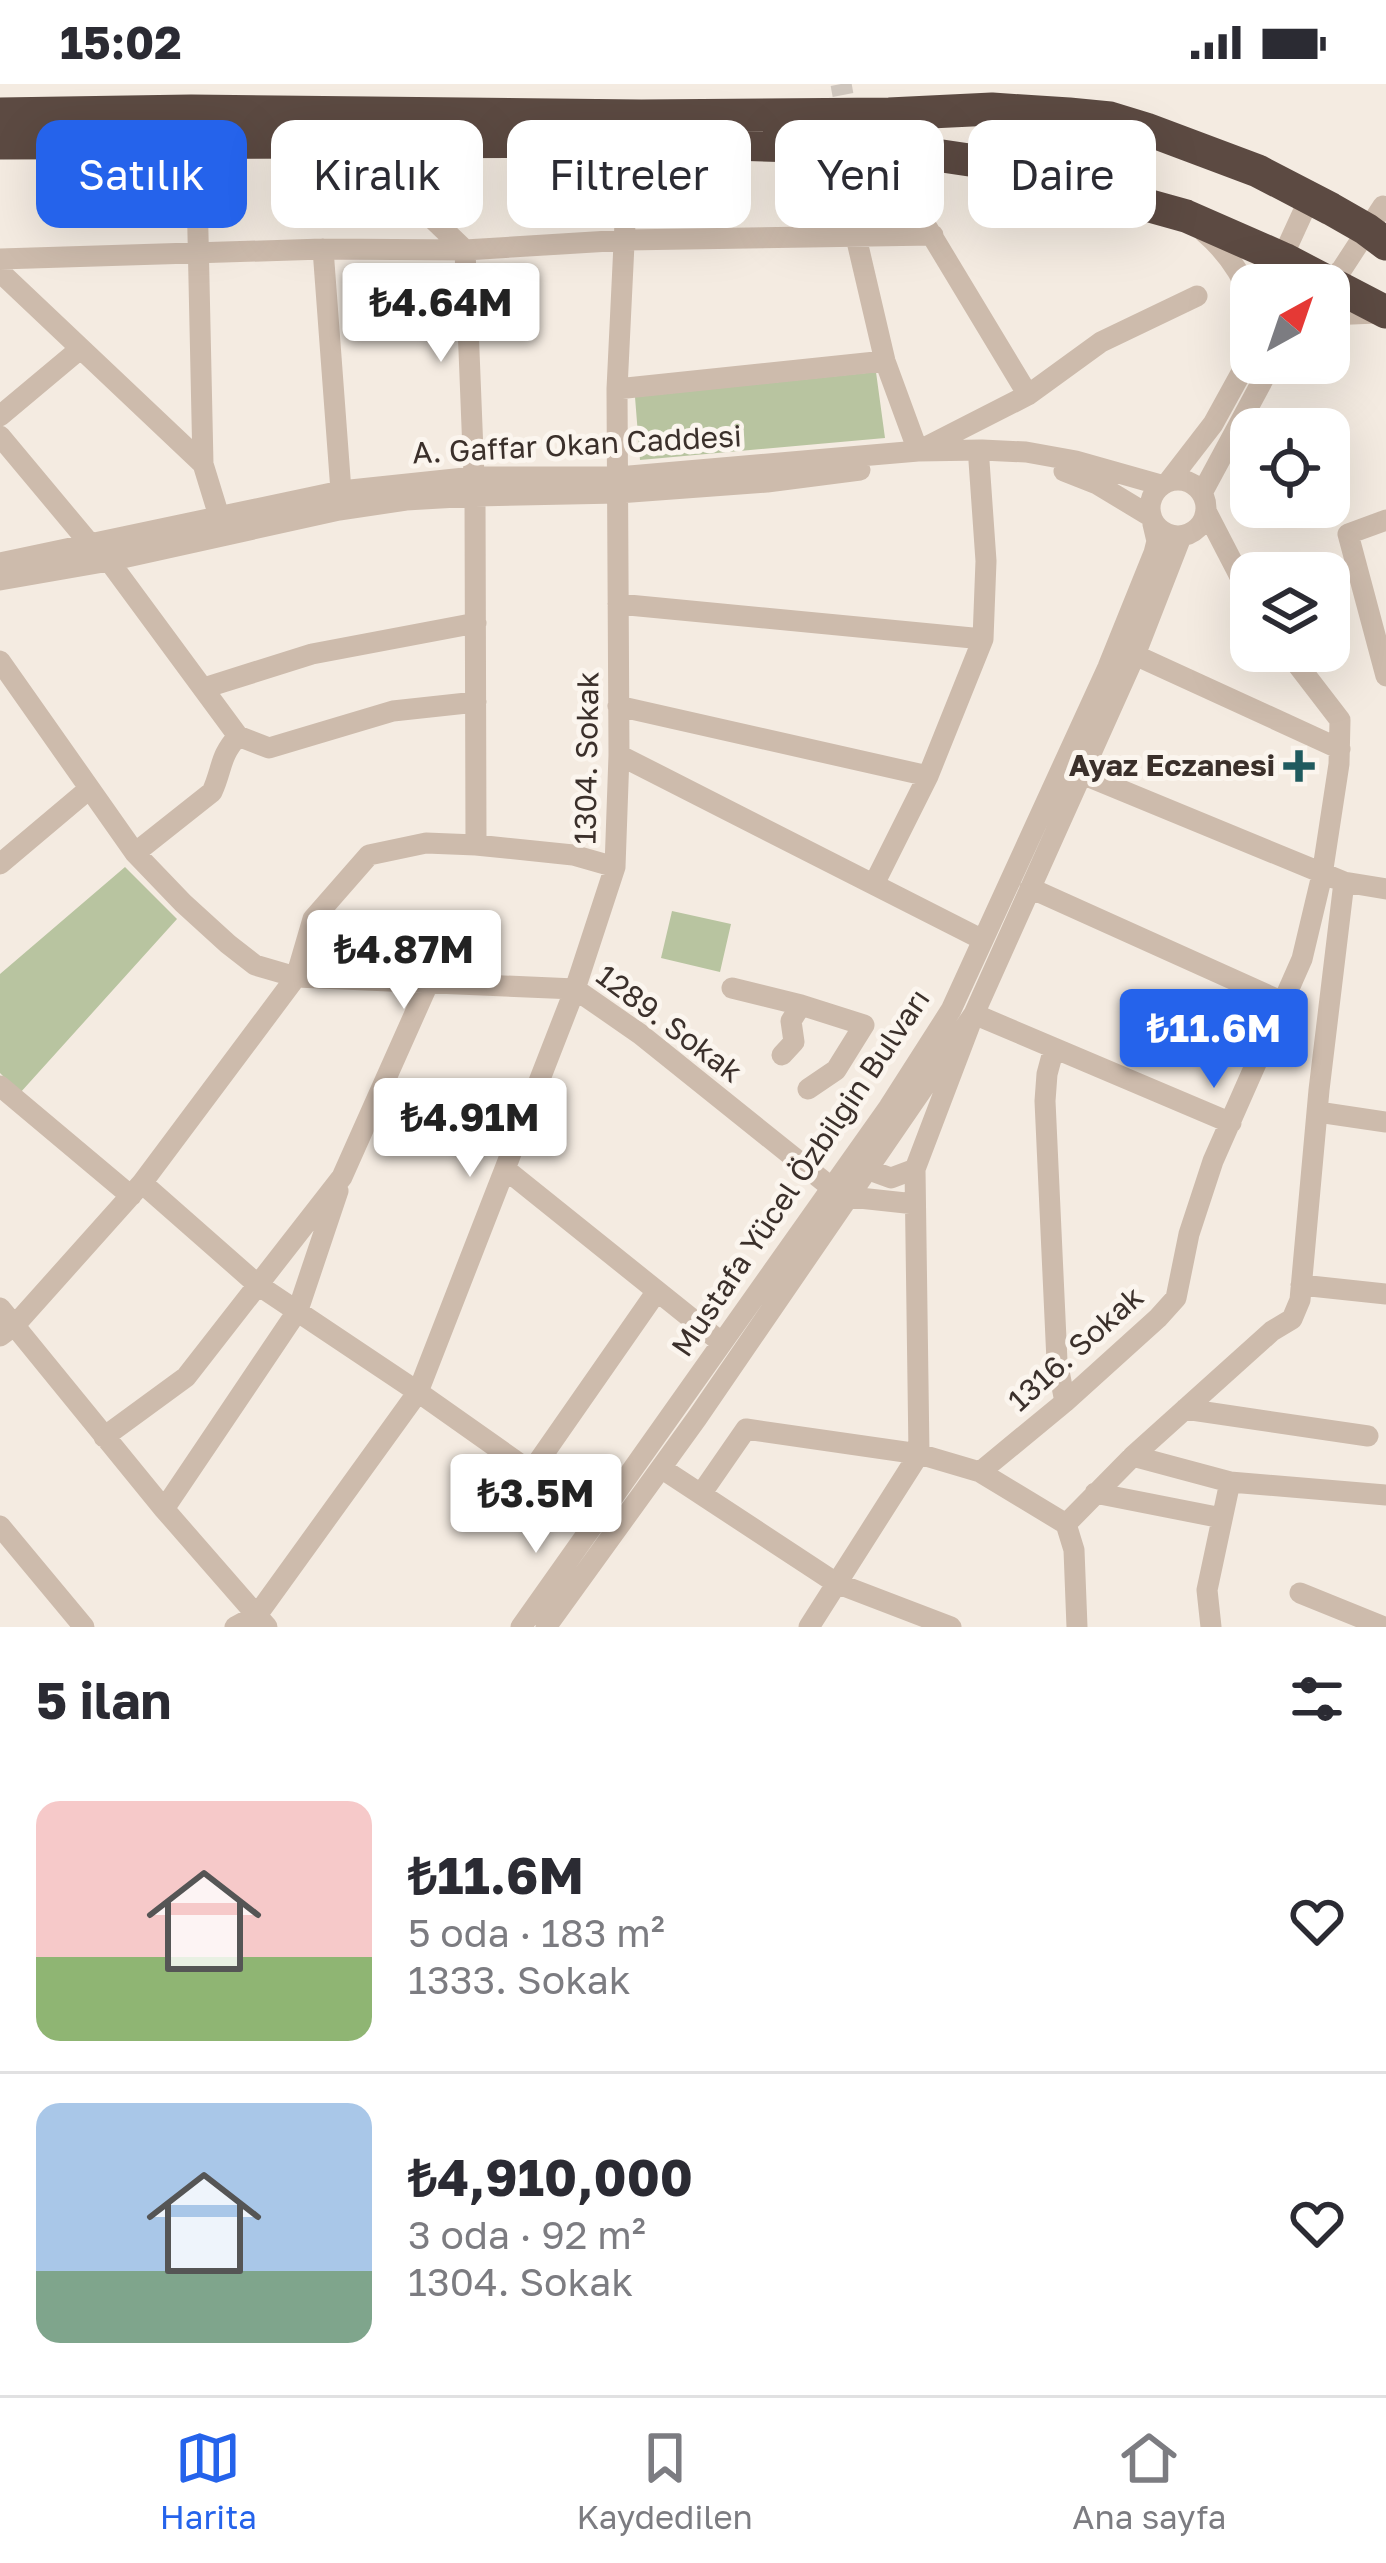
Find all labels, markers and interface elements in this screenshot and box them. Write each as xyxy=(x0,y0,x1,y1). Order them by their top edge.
text: 15:02 xyxy=(60,15,182,69)
chip: Satılık xyxy=(36,120,247,228)
chip: Kiralık xyxy=(271,120,483,228)
chip: Filtreler xyxy=(507,120,751,228)
chip: Yeni xyxy=(775,120,944,228)
chip: Daire xyxy=(968,120,1156,228)
pin: ₺4.64M xyxy=(343,263,539,365)
north arrow xyxy=(1230,264,1350,384)
map controls xyxy=(1230,264,1350,672)
text: ₺4.64M xyxy=(369,278,513,325)
button: locate xyxy=(1230,408,1350,528)
street label: A. Gaffar Okan Caddesi xyxy=(411,417,743,471)
button: layers xyxy=(1230,552,1350,672)
street label: 1304. Sokak xyxy=(566,671,606,845)
place label: Ayaz Eczanesi xyxy=(1069,747,1275,783)
marker: Ayaz Eczanesi xyxy=(1286,753,1312,779)
pin: ₺4.87M xyxy=(306,910,502,1012)
text: ₺4.87M xyxy=(334,925,474,972)
street label: 1289. Sokak xyxy=(590,957,749,1090)
street label: Mustafa Yücel Özbilgin Bulvarı xyxy=(664,982,937,1363)
pin: ₺11.6M xyxy=(1116,989,1312,1091)
text: ₺11.6M xyxy=(1147,1004,1281,1051)
pin: ₺4.91M xyxy=(372,1078,568,1180)
text: ₺4.91M xyxy=(401,1093,539,1140)
street label: 1316. Sokak xyxy=(1000,1278,1150,1418)
pin: ₺3.5M xyxy=(452,1454,620,1556)
text: ₺3.5M xyxy=(477,1469,595,1516)
icon: filters xyxy=(1284,1666,1350,1732)
text: 5 ilan xyxy=(36,1669,171,1730)
text: ₺11.6M xyxy=(408,1844,584,1905)
icon: home xyxy=(132,1849,276,1993)
icon: heart xyxy=(1284,1888,1350,1954)
text: 5 oda · 183 m² xyxy=(408,1909,665,1956)
text: 1333. Sokak xyxy=(408,1956,631,2003)
text: ₺4,910,000 xyxy=(408,2146,693,2207)
icon: home xyxy=(132,2151,276,2295)
icon: heart xyxy=(1284,2190,1350,2256)
text: 3 oda · 92 m² xyxy=(408,2211,646,2258)
text: 1304. Sokak xyxy=(408,2258,633,2305)
tab: Harita xyxy=(160,2425,257,2536)
tab: Kaydedilen xyxy=(576,2425,753,2536)
tab: Ana sayfa xyxy=(1072,2425,1226,2536)

